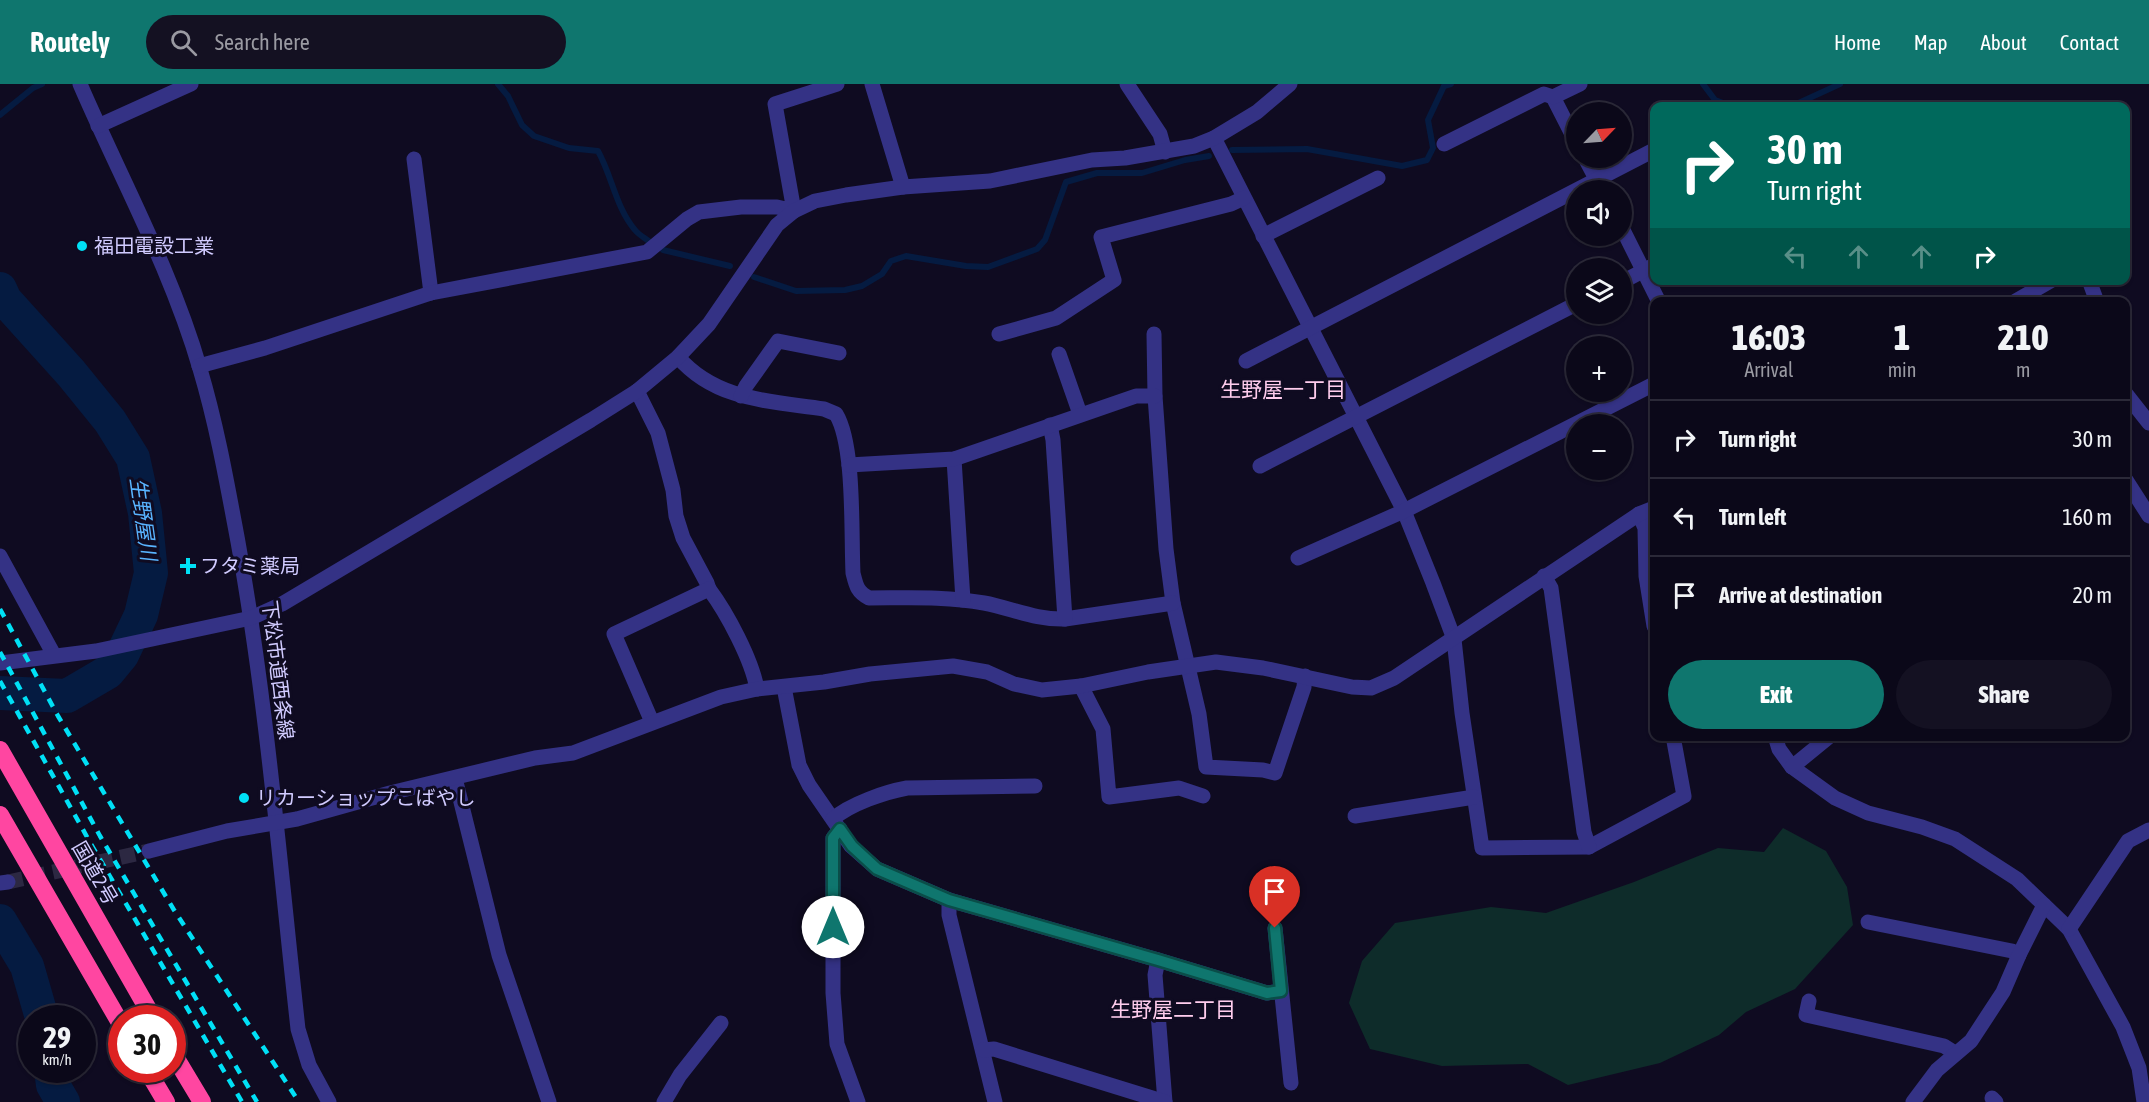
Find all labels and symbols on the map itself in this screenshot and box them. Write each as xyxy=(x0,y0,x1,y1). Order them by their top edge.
north arrow xyxy=(1566,102,1632,168)
place label: 福田電設工業 xyxy=(94,234,214,257)
marker: 福田電設工業 xyxy=(75,239,89,253)
district label: 生野屋一丁目 xyxy=(1220,377,1346,401)
water label: 生野屋川 xyxy=(126,476,162,564)
place label: フタミ薬局 xyxy=(200,554,300,577)
marker: フタミ薬局 xyxy=(181,559,195,573)
street label: 下松市道西条線 xyxy=(259,599,298,741)
place label: リカーショップこばやし xyxy=(256,786,476,809)
marker: リカーショップこばやし xyxy=(237,791,251,805)
street label: 国道2号 xyxy=(68,837,123,909)
pin xyxy=(1249,866,1300,928)
position arrow xyxy=(801,895,865,959)
district label: 生野屋二丁目 xyxy=(1110,997,1236,1021)
speed limit sign: 30 xyxy=(108,1005,186,1083)

